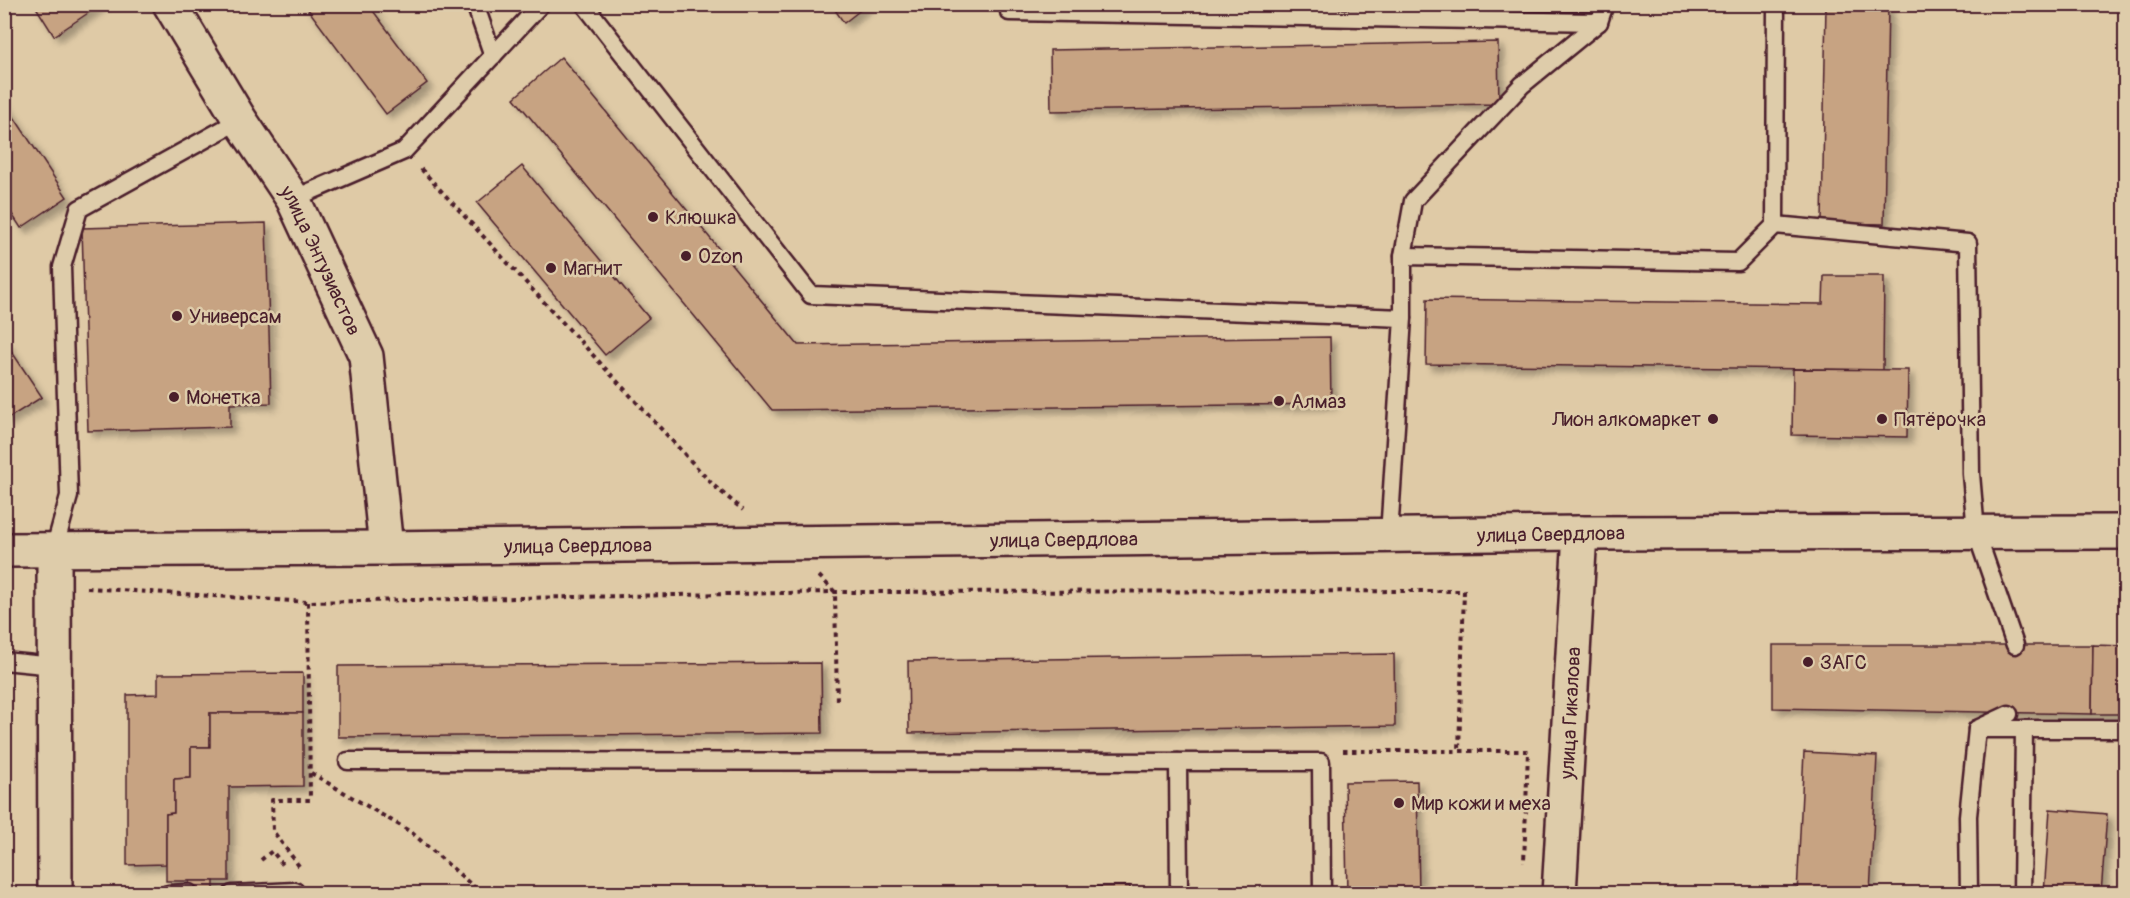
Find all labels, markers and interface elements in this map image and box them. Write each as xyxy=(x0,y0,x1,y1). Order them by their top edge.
street label: улица Энтузиастов xyxy=(274,180,367,339)
place label: Клюшка xyxy=(665,205,736,230)
marker: Клюшка xyxy=(646,210,660,224)
place label: Ozon xyxy=(698,244,743,269)
marker: Ozon xyxy=(679,249,693,263)
place label: Магнит xyxy=(563,256,622,281)
marker: Магнит xyxy=(544,261,558,275)
place label: Универсам xyxy=(189,304,282,329)
marker: Универсам xyxy=(170,309,184,323)
place label: Монетка xyxy=(186,385,261,410)
place label: Алмаз xyxy=(1291,389,1347,414)
marker: Монетка xyxy=(167,390,181,404)
marker: Алмаз xyxy=(1272,394,1286,408)
place label: Лион алкомаркет xyxy=(1551,407,1701,432)
place label: Пятёрочка xyxy=(1894,407,1986,432)
marker: Лион алкомаркет xyxy=(1706,412,1720,426)
marker: Пятёрочка xyxy=(1875,412,1889,426)
street label: улица Свердлова xyxy=(1476,521,1625,548)
street label: улица Свердлова xyxy=(989,527,1138,553)
street label: улица Свердлова xyxy=(503,533,652,560)
street label: улица Гикалова xyxy=(1554,646,1586,781)
place label: ЗАГС xyxy=(1820,650,1867,675)
marker: ЗАГС xyxy=(1801,655,1815,669)
place label: Мир кожи и меха xyxy=(1411,791,1551,816)
marker: Мир кожи и меха xyxy=(1392,796,1406,810)

